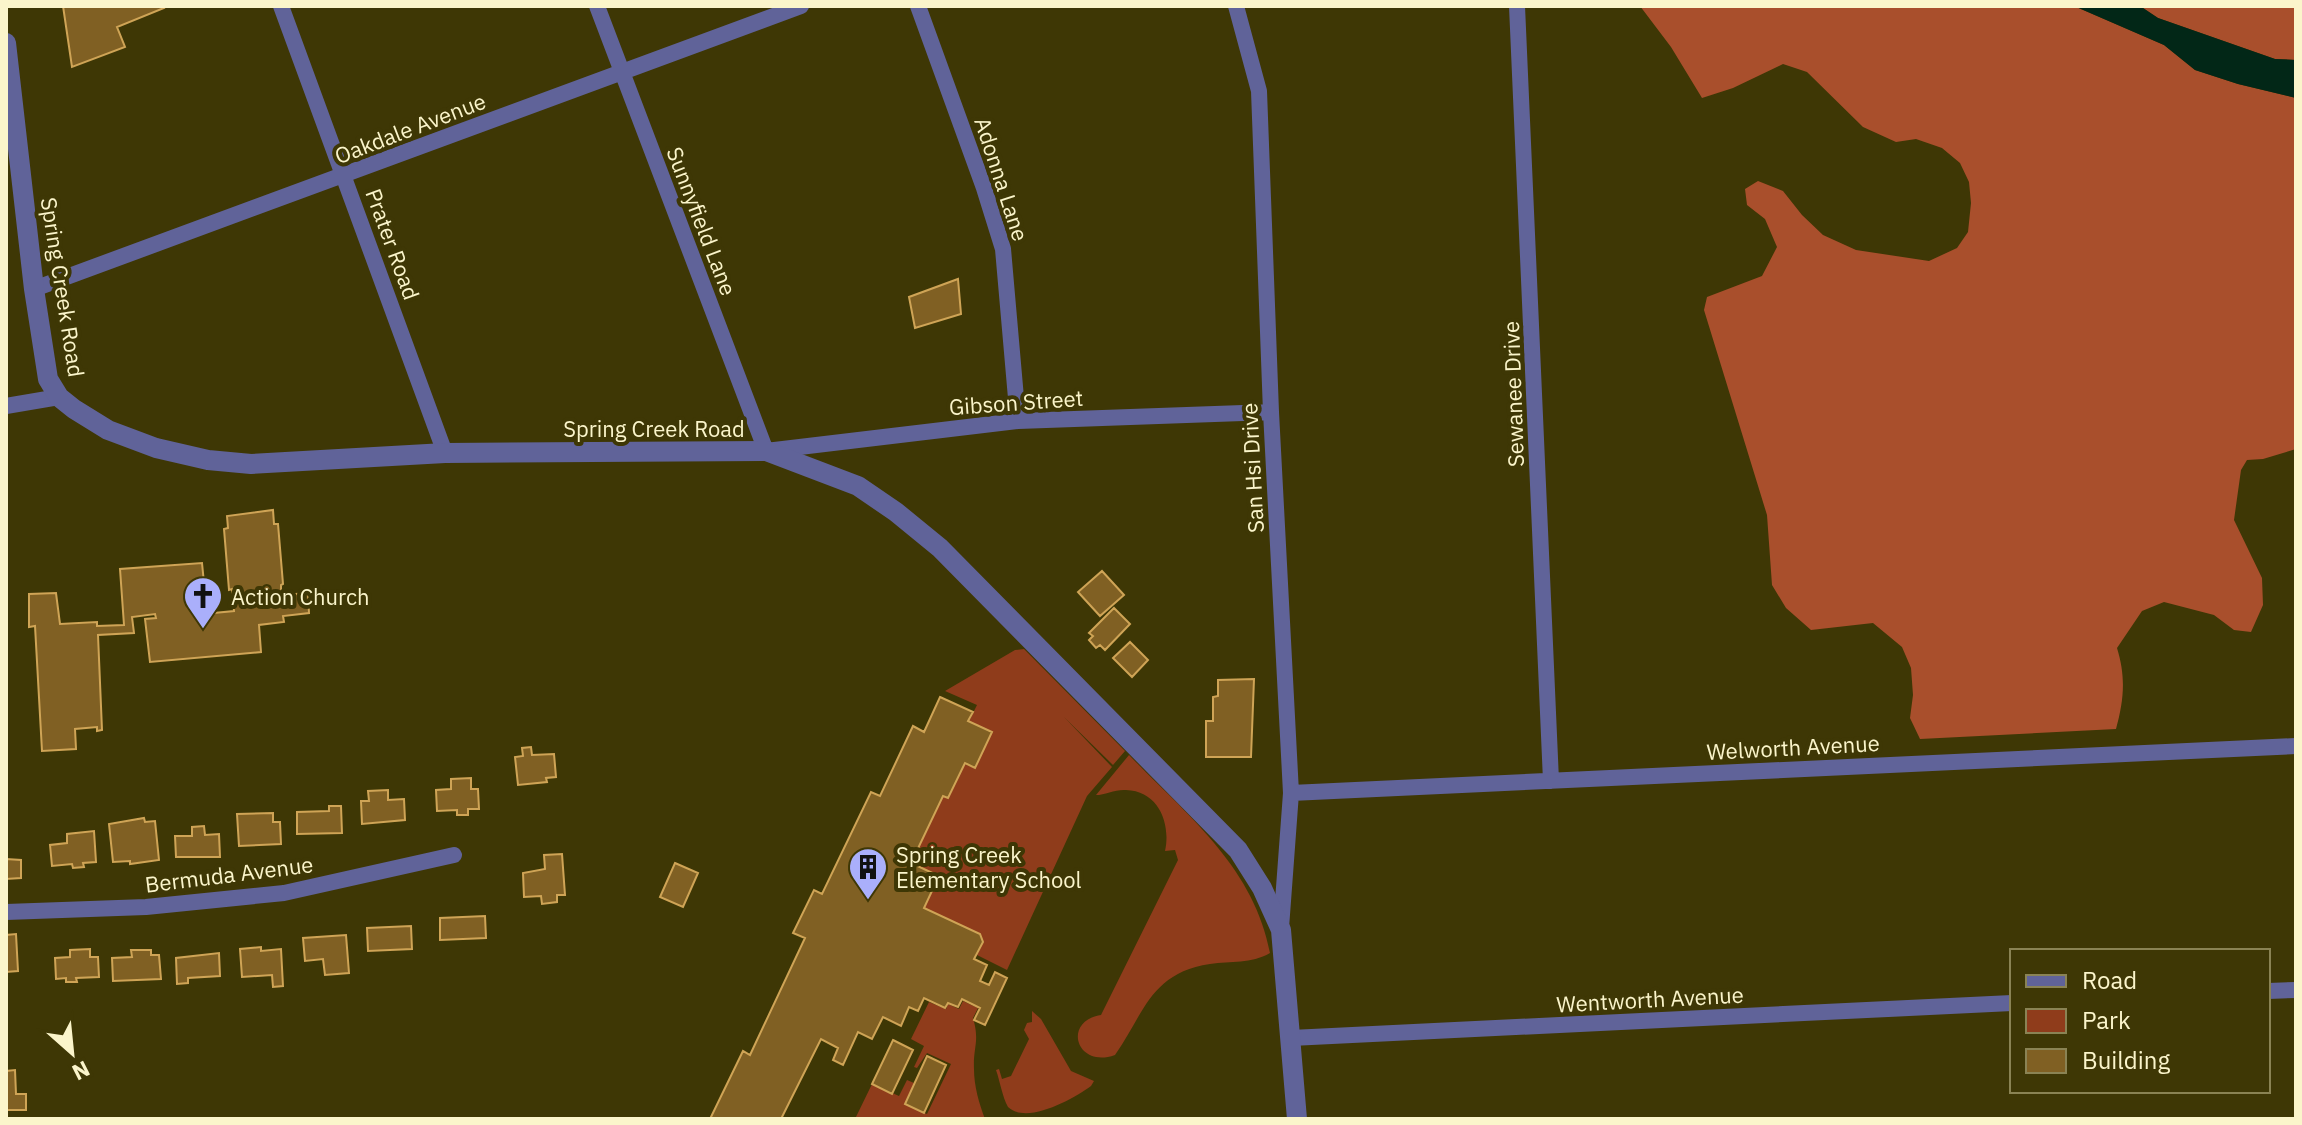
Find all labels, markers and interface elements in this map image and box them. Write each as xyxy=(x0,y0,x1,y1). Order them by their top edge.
street label: Oakdale Avenue xyxy=(330,86,490,170)
street label: Adonna Lane xyxy=(968,113,1036,245)
street label: Sunnyfield Lane xyxy=(660,143,744,299)
street label: Prater Road xyxy=(359,184,427,304)
street label: Spring Creek Road xyxy=(34,195,92,379)
street label: Sewanee Drive xyxy=(1496,320,1530,468)
street label: Gibson Street xyxy=(948,383,1084,421)
street label: San Hsi Drive xyxy=(1234,402,1270,534)
street label: Spring Creek Road xyxy=(563,414,745,443)
church icon: Action Church xyxy=(182,575,224,630)
place label: Action Church xyxy=(231,582,370,611)
street label: Welworth Avenue xyxy=(1706,728,1880,766)
place label: Spring Creek Elementary School xyxy=(896,840,1082,894)
building icon: Spring Creek Elementary School xyxy=(847,846,889,901)
street label: Bermuda Avenue xyxy=(143,849,315,899)
legend xyxy=(2010,949,2270,1093)
text: Road xyxy=(2082,964,2137,996)
street label: Wentworth Avenue xyxy=(1556,980,1744,1018)
text: Park xyxy=(2082,1004,2131,1036)
north arrow xyxy=(32,1013,112,1093)
text: Building xyxy=(2082,1044,2170,1076)
text: N xyxy=(68,1055,95,1088)

